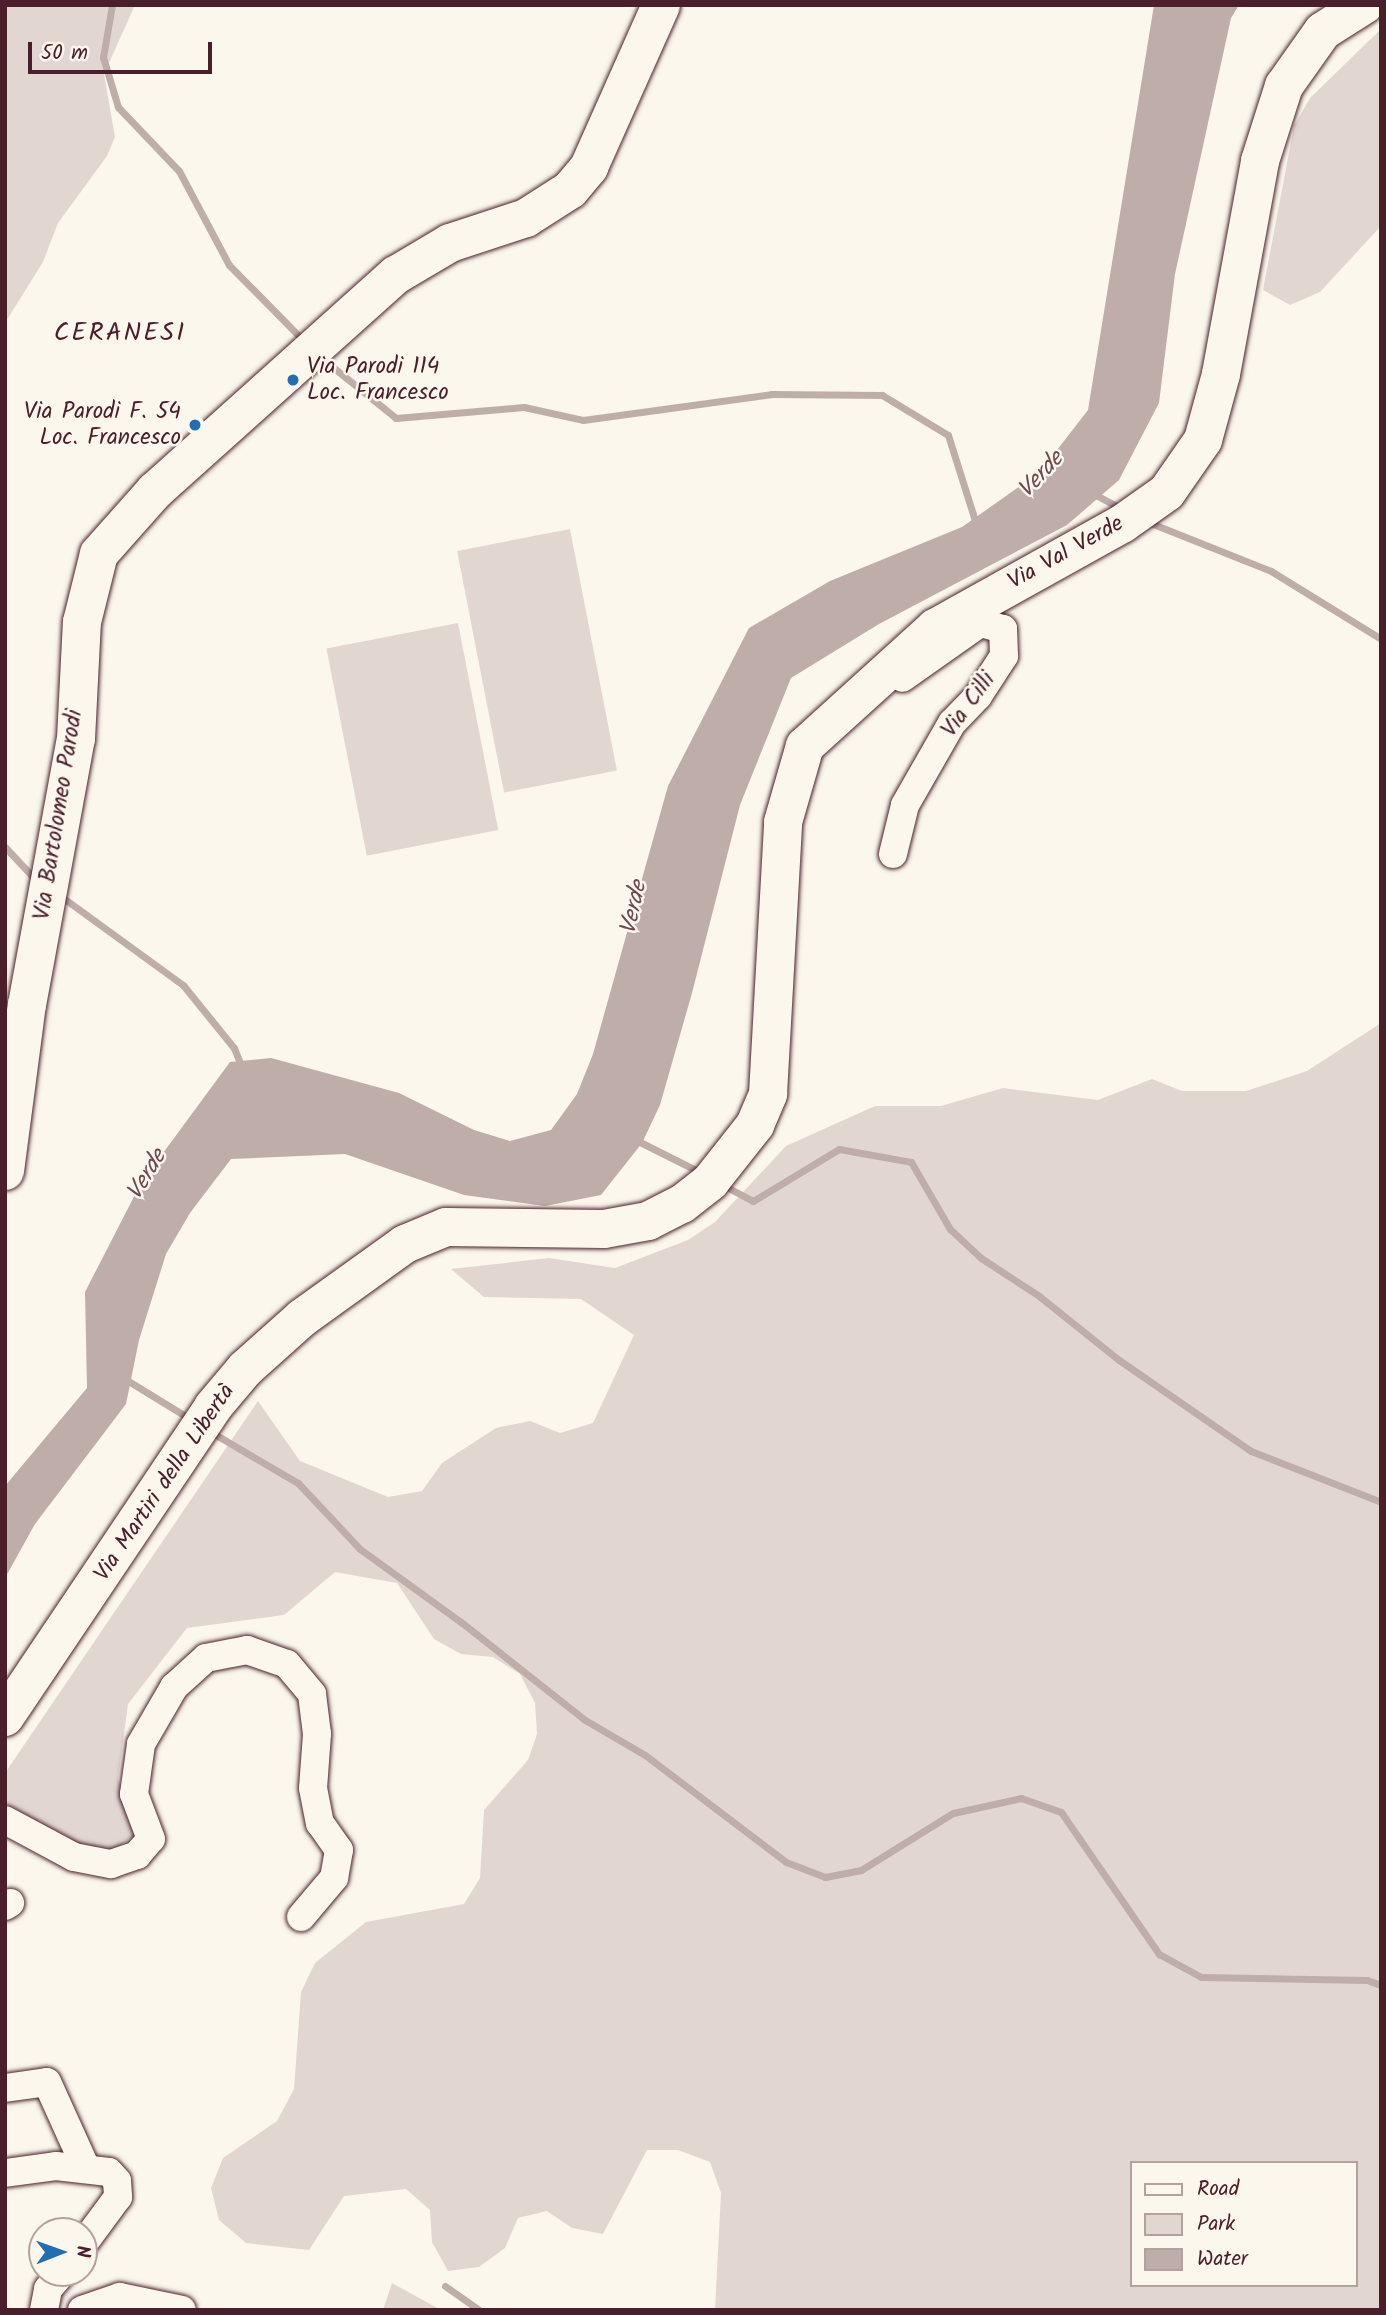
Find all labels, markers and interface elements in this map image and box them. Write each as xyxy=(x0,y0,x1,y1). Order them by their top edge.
scale bar xyxy=(32,28,215,72)
text: 50 m xyxy=(41,37,88,70)
district label: CERANESI xyxy=(55,318,185,350)
place label: Via Parodi 114 Loc. Francesco xyxy=(307,353,449,407)
marker: Via Parodi 114 Loc. Francesco xyxy=(285,372,301,388)
place label: Via Parodi F. 54 Loc. Francesco xyxy=(24,398,181,452)
marker: Via Parodi F. 54 Loc. Francesco xyxy=(187,417,203,433)
water label: Verde xyxy=(1012,445,1070,505)
street label: Via Val Verde xyxy=(1003,510,1129,596)
street label: Via Cilli xyxy=(936,667,1002,743)
street label: Via Bartolomeo Parodi xyxy=(29,708,89,922)
water label: Verde xyxy=(614,878,654,938)
water label: Verde xyxy=(121,1144,173,1206)
street label: Via Martiri della Libertà xyxy=(89,1379,241,1587)
legend xyxy=(1130,2161,1358,2287)
text: Road xyxy=(1197,2173,1239,2206)
text: Park xyxy=(1197,2208,1235,2241)
north arrow xyxy=(28,2217,98,2287)
text: Water xyxy=(1197,2243,1248,2276)
text: N xyxy=(67,2245,97,2258)

